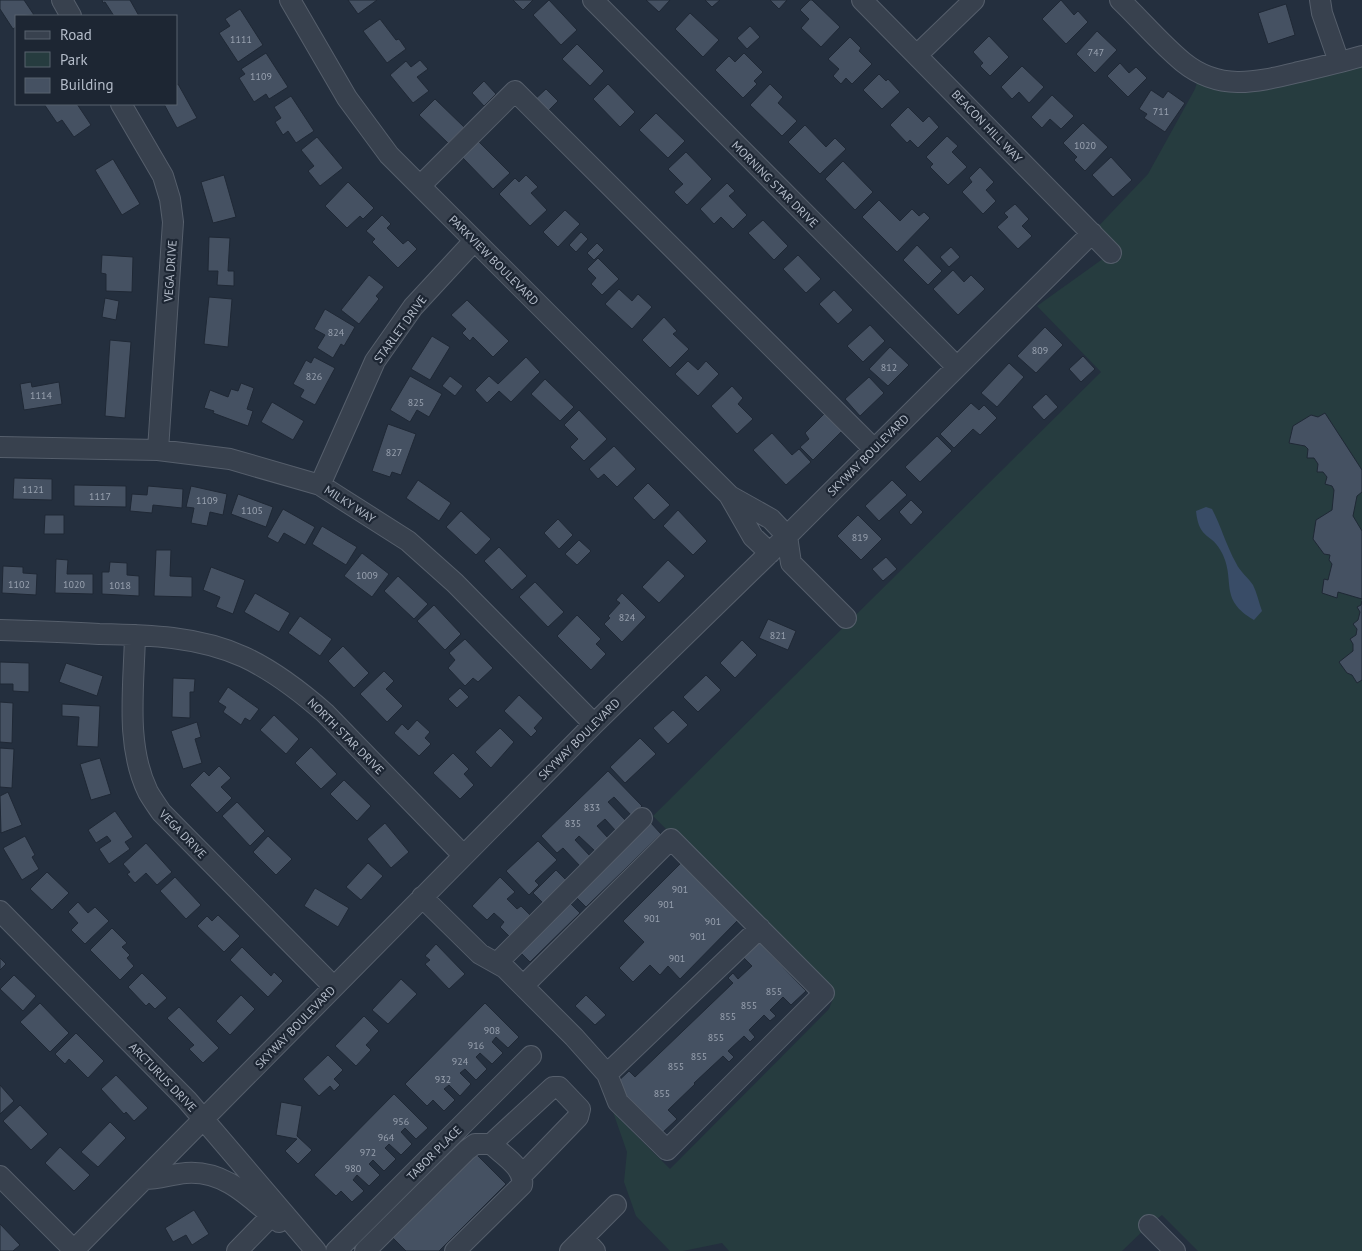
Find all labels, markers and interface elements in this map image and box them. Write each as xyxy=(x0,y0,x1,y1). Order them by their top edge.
legend xyxy=(15,15,178,105)
text: Road xyxy=(60,25,92,44)
house number: 1111 xyxy=(230,33,252,46)
house number: 747 xyxy=(1088,46,1104,59)
text: Park xyxy=(60,50,88,69)
house number: 1109 xyxy=(250,70,272,83)
text: Building xyxy=(60,75,114,94)
street label: BEACON HILL WAY xyxy=(949,87,1026,166)
house number: 711 xyxy=(1153,105,1169,118)
street label: MORNING STAR DRIVE xyxy=(729,138,821,230)
house number: 1020 xyxy=(1074,139,1096,152)
street label: PARKVIEW BOULEVARD xyxy=(446,212,542,308)
street label: VEGA DRIVE xyxy=(160,240,180,303)
street label: STARLET DRIVE xyxy=(370,292,430,366)
house number: 824 xyxy=(328,326,345,339)
house number: 809 xyxy=(1032,344,1048,357)
house number: 812 xyxy=(881,361,897,374)
house number: 826 xyxy=(306,370,322,383)
house number: 1114 xyxy=(30,389,52,402)
house number: 825 xyxy=(408,396,424,409)
street label: SKYWAY BOULEVARD xyxy=(824,411,912,499)
house number: 827 xyxy=(386,446,402,459)
street label: MILKY WAY xyxy=(322,482,379,526)
house number: 1121 xyxy=(22,483,44,496)
house number: 1117 xyxy=(89,490,111,503)
house number: 1109 xyxy=(196,494,218,507)
house number: 1105 xyxy=(241,504,263,517)
house number: 819 xyxy=(852,531,868,544)
house number: 1009 xyxy=(356,569,378,582)
house number: 1102 xyxy=(8,578,30,591)
house number: 1020 xyxy=(63,578,85,591)
house number: 1018 xyxy=(109,579,131,592)
house number: 824 xyxy=(619,611,636,624)
house number: 821 xyxy=(770,629,786,642)
street label: NORTH STAR DRIVE xyxy=(305,695,387,777)
street label: SKYWAY BOULEVARD xyxy=(535,695,623,783)
house number: 833 xyxy=(584,801,600,814)
street label: VEGA DRIVE xyxy=(155,806,210,862)
house number: 835 xyxy=(565,817,581,830)
house number: 901 xyxy=(672,883,688,896)
house number: 901 xyxy=(658,898,674,911)
house number: 901 xyxy=(644,912,660,925)
house number: 901 xyxy=(705,915,721,928)
house number: 901 xyxy=(690,930,706,943)
house number: 901 xyxy=(669,952,685,965)
street label: SKYWAY BOULEVARD xyxy=(252,982,339,1072)
house number: 855 xyxy=(766,985,782,998)
house number: 855 xyxy=(741,999,757,1012)
house number: 855 xyxy=(720,1010,736,1023)
house number: 908 xyxy=(484,1024,500,1037)
house number: 855 xyxy=(708,1031,724,1044)
street label: ARCTURUS DRIVE xyxy=(126,1039,200,1115)
house number: 916 xyxy=(468,1039,484,1052)
house number: 855 xyxy=(691,1050,707,1063)
house number: 924 xyxy=(452,1055,469,1068)
house number: 855 xyxy=(668,1060,684,1073)
house number: 932 xyxy=(435,1073,451,1086)
house number: 855 xyxy=(654,1087,670,1100)
house number: 956 xyxy=(393,1115,409,1128)
street label: TABOR PLACE xyxy=(403,1122,465,1184)
house number: 964 xyxy=(378,1131,395,1144)
house number: 972 xyxy=(360,1146,376,1159)
house number: 980 xyxy=(345,1162,362,1175)

